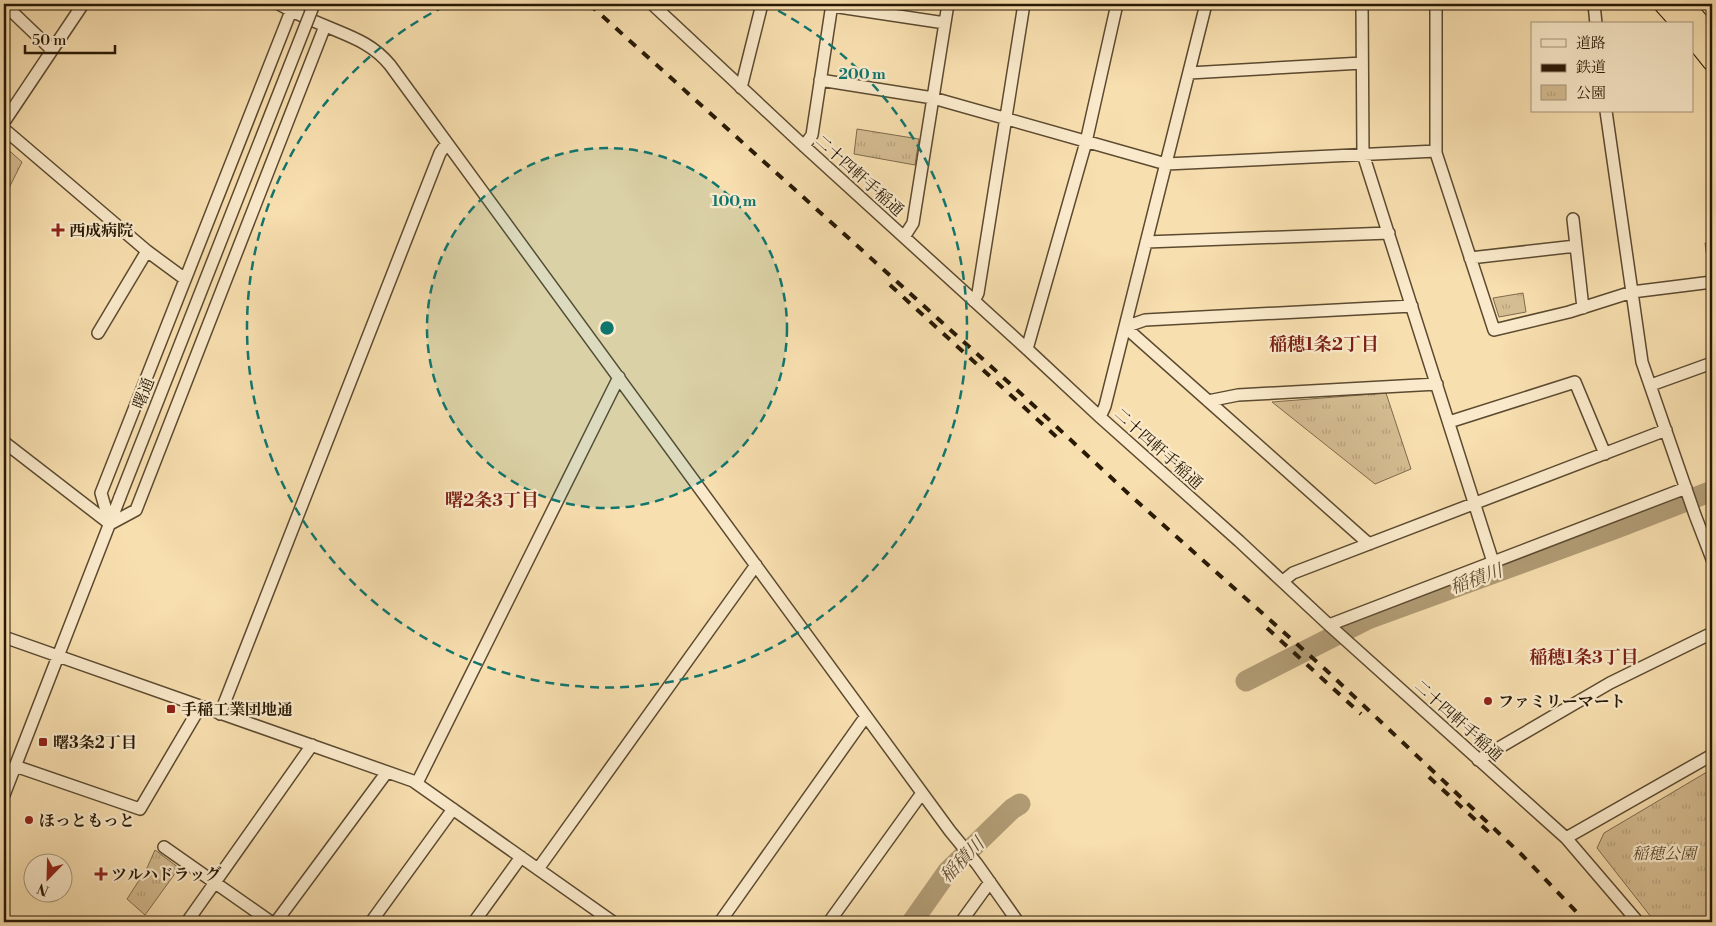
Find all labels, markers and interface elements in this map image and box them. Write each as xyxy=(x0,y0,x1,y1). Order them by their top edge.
scale bar xyxy=(25,22,115,54)
legend xyxy=(1531,22,1694,112)
text: 50 m xyxy=(32,31,66,50)
text: 道路 xyxy=(1576,34,1606,53)
text: 鉄道 xyxy=(1576,58,1606,77)
text: 200 m xyxy=(838,65,886,84)
text: 公園 xyxy=(1576,84,1606,103)
street label: 二十四軒手稲通 xyxy=(811,131,908,221)
text: 100 m xyxy=(712,192,757,211)
place label: 西成病院 xyxy=(69,221,133,241)
marker: 西成病院 xyxy=(51,223,65,237)
centre of rings xyxy=(598,319,616,337)
district label: 稲穂1条2丁目 xyxy=(1269,333,1379,356)
street label: 曙通 xyxy=(129,375,159,412)
street label: 二十四軒手稲通 xyxy=(1110,404,1207,494)
district label: 曙2条3丁目 xyxy=(445,489,539,512)
water label: 稲積川 xyxy=(1447,559,1507,600)
district label: 稲穂1条3丁目 xyxy=(1529,646,1639,669)
street label: 二十四軒手稲通 xyxy=(1410,676,1507,766)
place label: ファミリーマート xyxy=(1498,692,1626,712)
marker: ファミリーマート xyxy=(1482,695,1494,707)
place label: 手稲工業団地通 xyxy=(181,700,293,720)
marker: 手稲工業団地通 xyxy=(165,703,177,715)
place label: 曙3条2丁目 xyxy=(53,733,137,753)
marker: 曙3条2丁目 xyxy=(37,736,49,748)
place label: ほっともっと xyxy=(39,811,135,831)
marker: ほっともっと xyxy=(23,814,35,826)
water label: 稲積川 xyxy=(935,831,991,888)
park label: 稲穂公園 xyxy=(1632,844,1699,864)
north arrow xyxy=(22,854,72,904)
place label: ツルハドラッグ xyxy=(111,865,221,885)
marker: ツルハドラッグ xyxy=(95,868,107,880)
text: N xyxy=(35,879,52,899)

